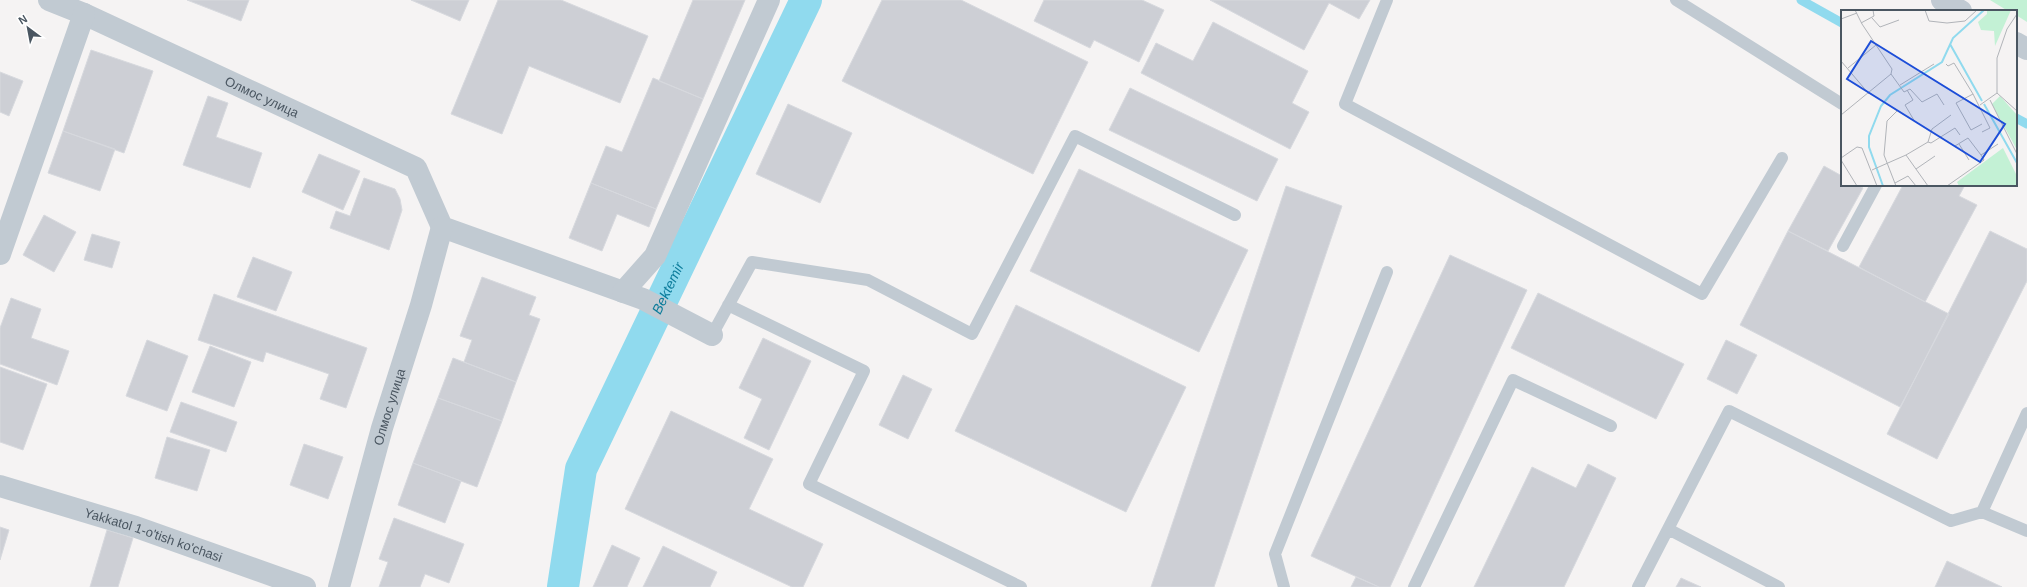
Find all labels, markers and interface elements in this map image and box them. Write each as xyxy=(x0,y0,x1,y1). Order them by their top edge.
north arrow xyxy=(8,8,48,48)
inset map xyxy=(1841,10,2017,186)
text: N xyxy=(16,12,29,27)
street label: Олмос улица xyxy=(223,73,302,120)
water label: Bektemir xyxy=(649,259,688,316)
street label: Олмос улица xyxy=(370,366,408,447)
street label: Yakkatol 1-o'tish ko'chasi xyxy=(83,504,224,565)

